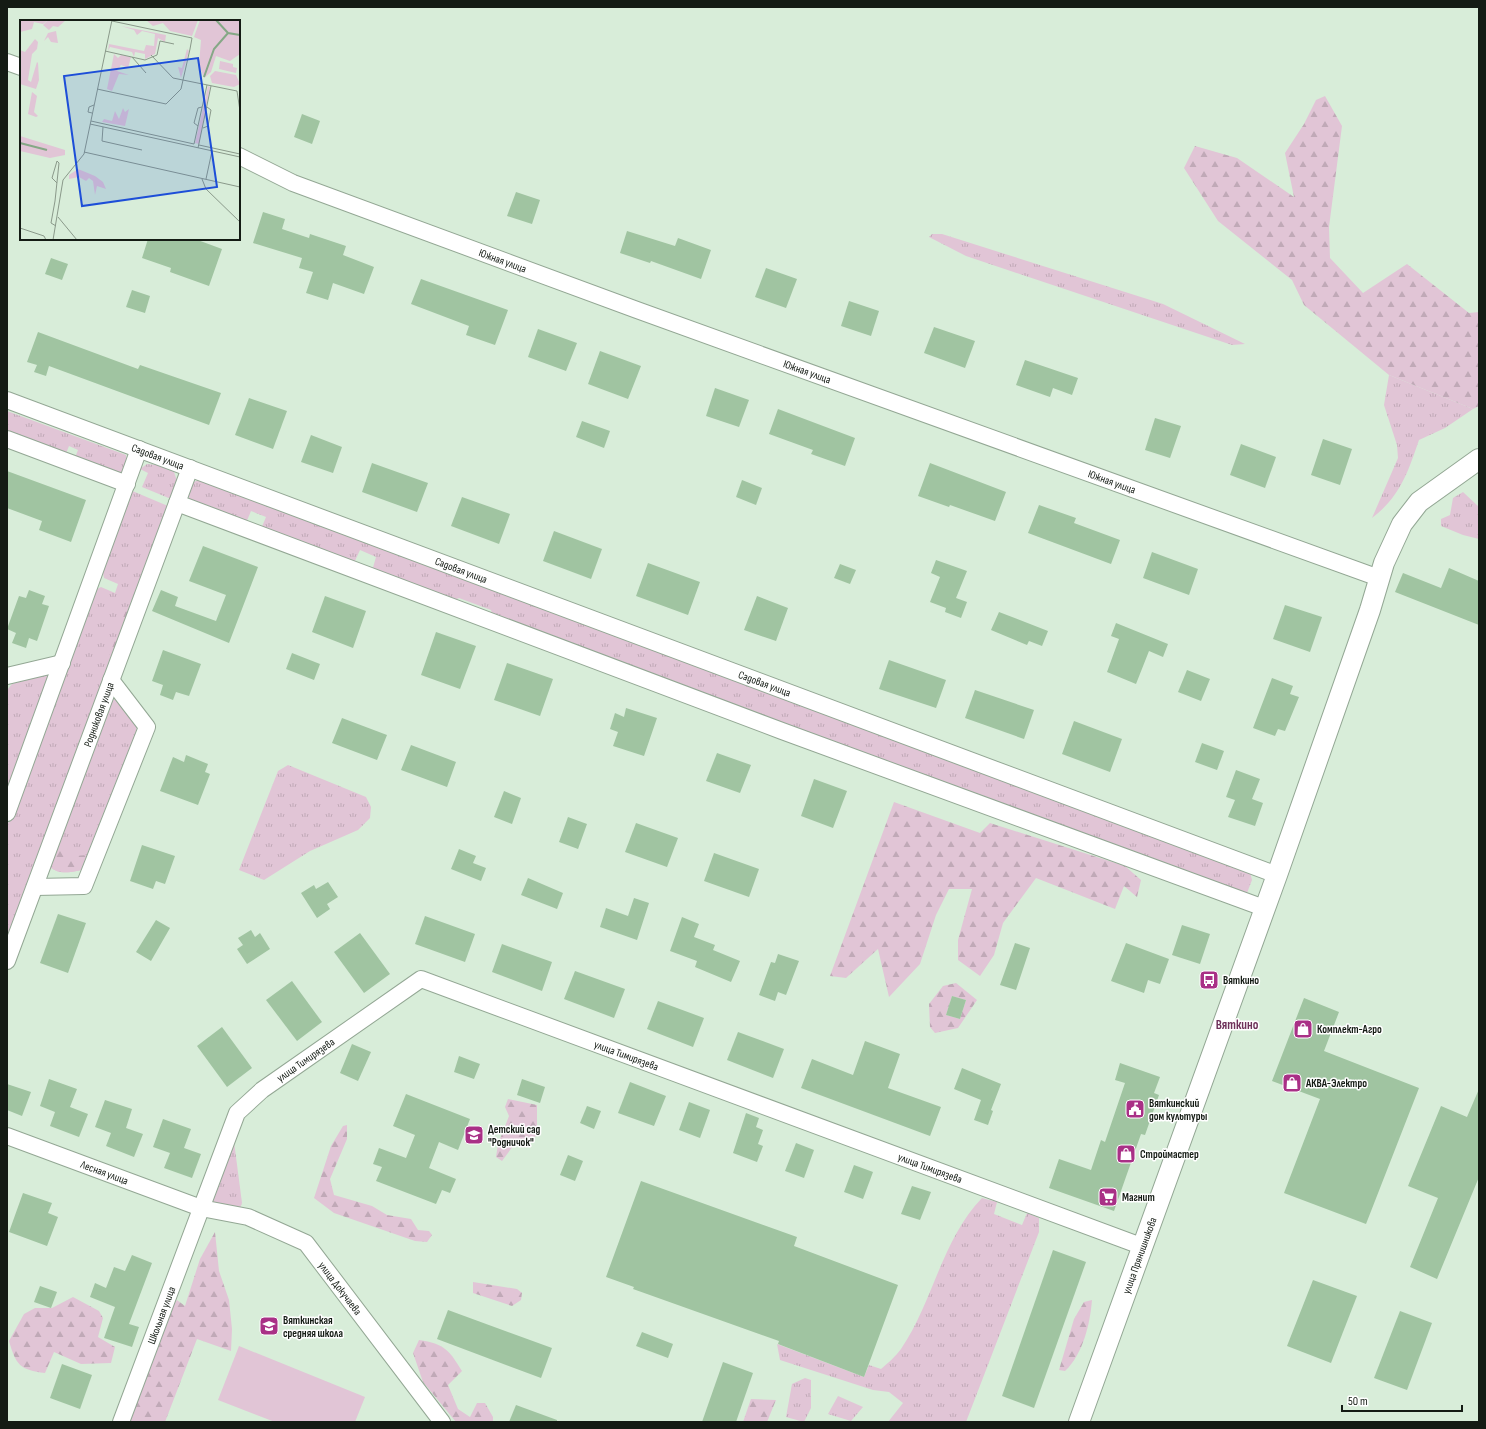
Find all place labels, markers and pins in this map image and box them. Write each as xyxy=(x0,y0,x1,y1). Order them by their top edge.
bus stop icon: Вяткино xyxy=(1198,969,1220,991)
place label: Вяткино xyxy=(1223,974,1259,987)
shop icon: Комплект-Агро xyxy=(1292,1018,1314,1040)
place label: Комплект-Агро xyxy=(1317,1023,1382,1036)
shop icon: АКВА-Электро xyxy=(1281,1072,1303,1094)
place label: АКВА-Электро xyxy=(1305,1077,1367,1090)
place label: Вяткинский дом культуры xyxy=(1149,1097,1207,1123)
public building icon: Вяткинский дом культуры xyxy=(1124,1098,1146,1120)
place label: Детский сад "Родничок" xyxy=(488,1123,540,1149)
school or university icon: Детский сад "Родничок" xyxy=(463,1124,485,1146)
shop icon: Строймастер xyxy=(1115,1143,1137,1165)
place label: Строймастер xyxy=(1140,1148,1199,1161)
supermarket icon: Магнит xyxy=(1097,1186,1119,1208)
place label: Магнит xyxy=(1122,1191,1155,1204)
place label: Вяткинская средняя школа xyxy=(283,1314,344,1340)
school or university icon: Вяткинская средняя школа xyxy=(258,1315,280,1337)

